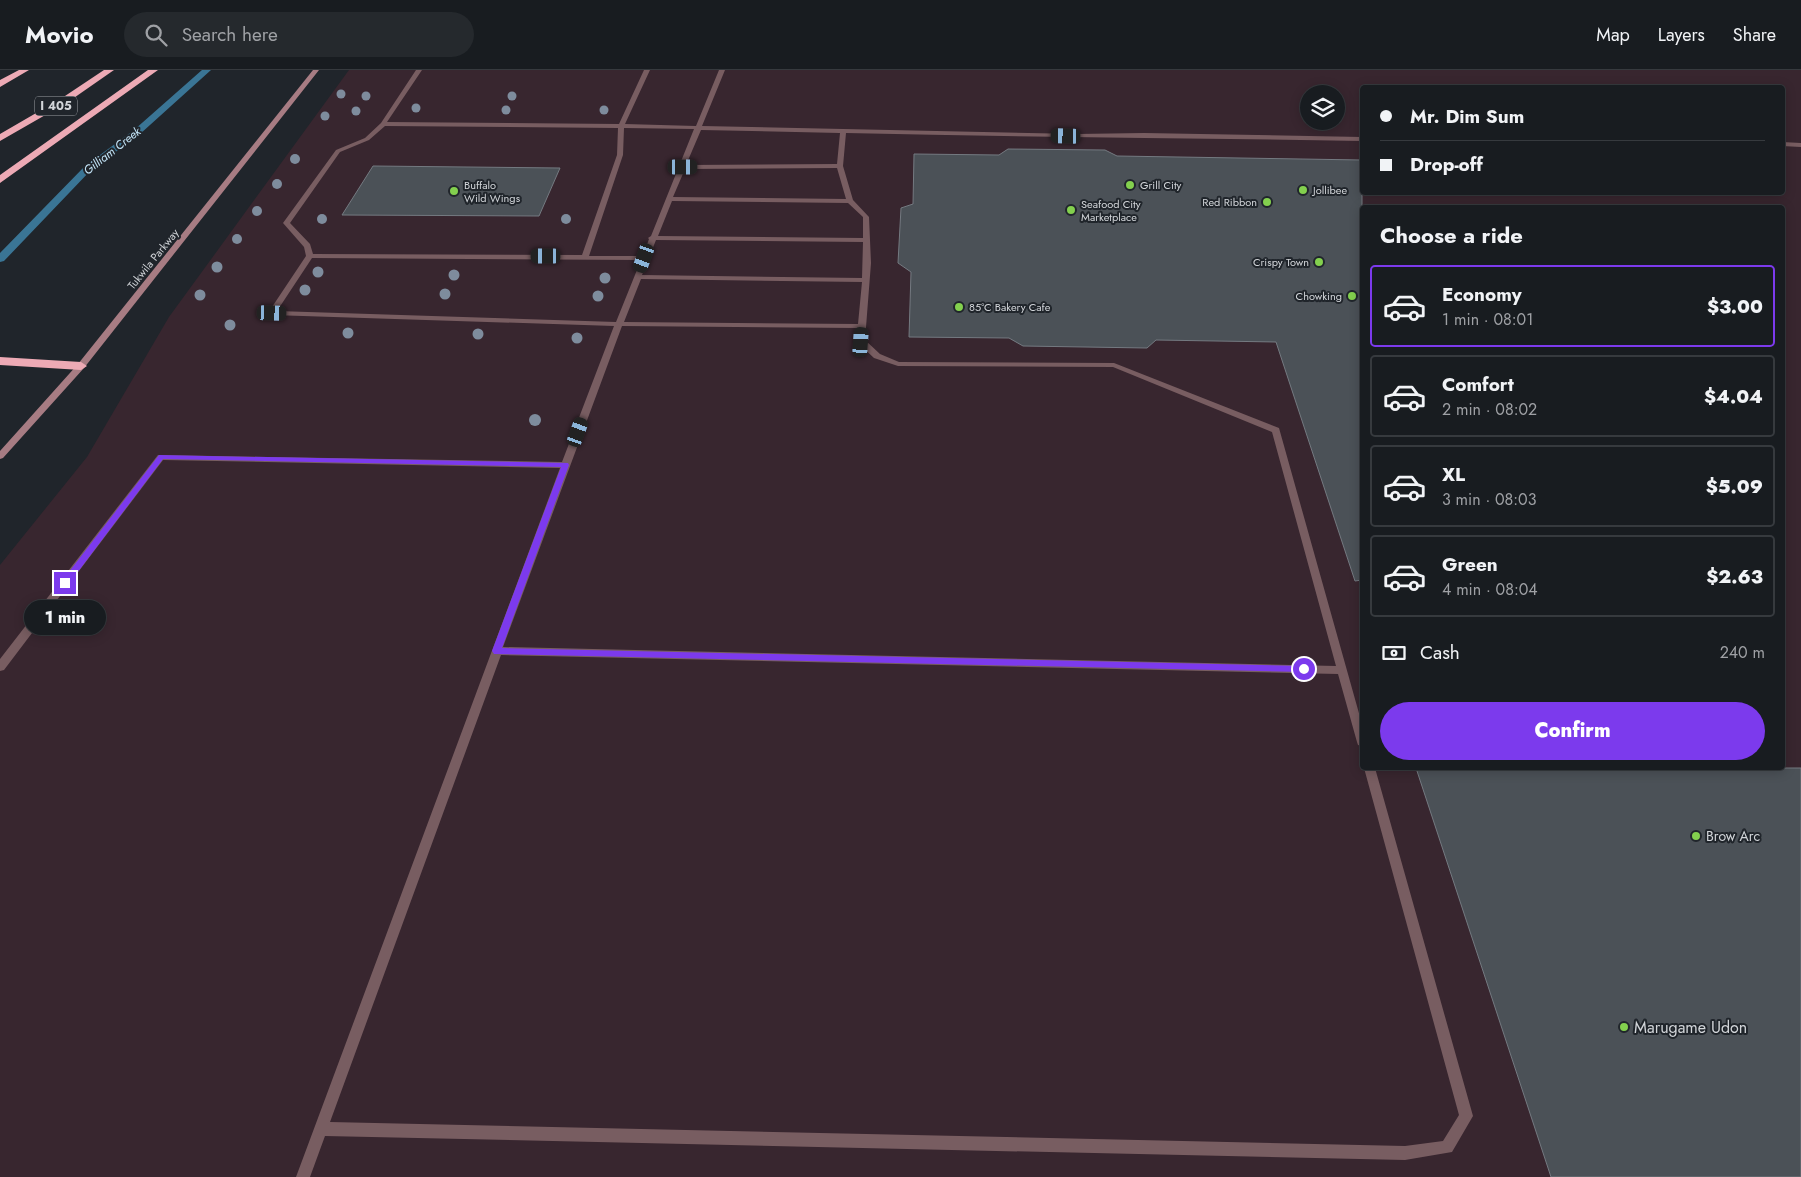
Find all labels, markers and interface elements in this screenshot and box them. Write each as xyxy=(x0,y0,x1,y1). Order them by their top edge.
search box xyxy=(124,12,474,57)
text: Movio xyxy=(25,17,94,52)
icon: search xyxy=(142,21,170,49)
text: Search here xyxy=(182,21,278,48)
text: Map xyxy=(1596,22,1630,48)
text: Layers xyxy=(1658,22,1705,48)
text: Share xyxy=(1733,22,1776,48)
map controls xyxy=(1300,85,1345,130)
button: layers xyxy=(1300,85,1345,130)
road number: I 405 xyxy=(35,97,77,116)
text: Mr. Dim Sum xyxy=(1410,103,1524,130)
water label: Gilliam Creek xyxy=(79,122,145,179)
car xyxy=(1050,128,1081,144)
text: Drop-off xyxy=(1410,151,1483,178)
car xyxy=(668,160,698,175)
place label: Buffalo Wild Wings xyxy=(464,177,521,206)
place label: Grill City xyxy=(1140,177,1182,193)
marker: Grill City xyxy=(1124,179,1136,191)
place label: Jollibee xyxy=(1311,182,1348,198)
marker: Jollibee xyxy=(1297,184,1309,196)
marker: Buffalo Wild Wings xyxy=(448,185,460,197)
place label: Red Ribbon xyxy=(1202,194,1257,210)
place label: Seafood City Marketplace xyxy=(1081,196,1141,225)
marker: Red Ribbon xyxy=(1261,196,1273,208)
marker: Seafood City Marketplace xyxy=(1065,204,1077,216)
text: Choose a ride xyxy=(1380,219,1523,251)
street label: Tukwila Parkway xyxy=(124,225,183,293)
car xyxy=(631,241,656,275)
car xyxy=(531,249,561,264)
place label: Crispy Town xyxy=(1253,254,1309,270)
marker: Crispy Town xyxy=(1313,256,1325,268)
text: Economy xyxy=(1442,281,1522,308)
icon: car xyxy=(1382,284,1427,329)
place label: Chowking xyxy=(1296,288,1342,304)
marker: Chowking xyxy=(1346,290,1358,302)
text: $3.00 xyxy=(1707,293,1763,320)
place label: 85°C Bakery Cafe xyxy=(969,299,1051,315)
marker: 85°C Bakery Cafe xyxy=(953,301,965,313)
car xyxy=(256,305,287,321)
text: 1 min · 08:01 xyxy=(1442,308,1533,331)
car xyxy=(852,327,869,357)
text: Comfort xyxy=(1442,371,1514,398)
icon: car xyxy=(1382,374,1427,419)
text: $4.04 xyxy=(1704,383,1763,410)
text: 2 min · 08:02 xyxy=(1442,398,1537,421)
car xyxy=(565,415,590,449)
text: XL xyxy=(1442,461,1465,488)
icon: car xyxy=(1382,464,1427,509)
text: $5.09 xyxy=(1706,473,1763,500)
text: 3 min · 08:03 xyxy=(1442,488,1536,511)
text: Green xyxy=(1442,551,1498,578)
icon: car xyxy=(1382,554,1427,599)
text: $2.63 xyxy=(1706,563,1763,590)
route end xyxy=(54,572,76,594)
text: 4 min · 08:04 xyxy=(1442,578,1538,601)
callout: 1 min xyxy=(24,600,106,636)
text: 1 min xyxy=(45,606,85,629)
icon: cash xyxy=(1380,639,1408,667)
text: Cash xyxy=(1420,639,1460,666)
text: 240 m xyxy=(1720,641,1765,664)
route start xyxy=(1293,658,1315,680)
button: Confirm xyxy=(1380,702,1765,760)
place label: Brow Arc xyxy=(1706,826,1760,846)
marker: Brow Arc xyxy=(1690,830,1702,842)
place label: Marugame Udon xyxy=(1634,1016,1747,1039)
marker: Marugame Udon xyxy=(1618,1021,1630,1033)

